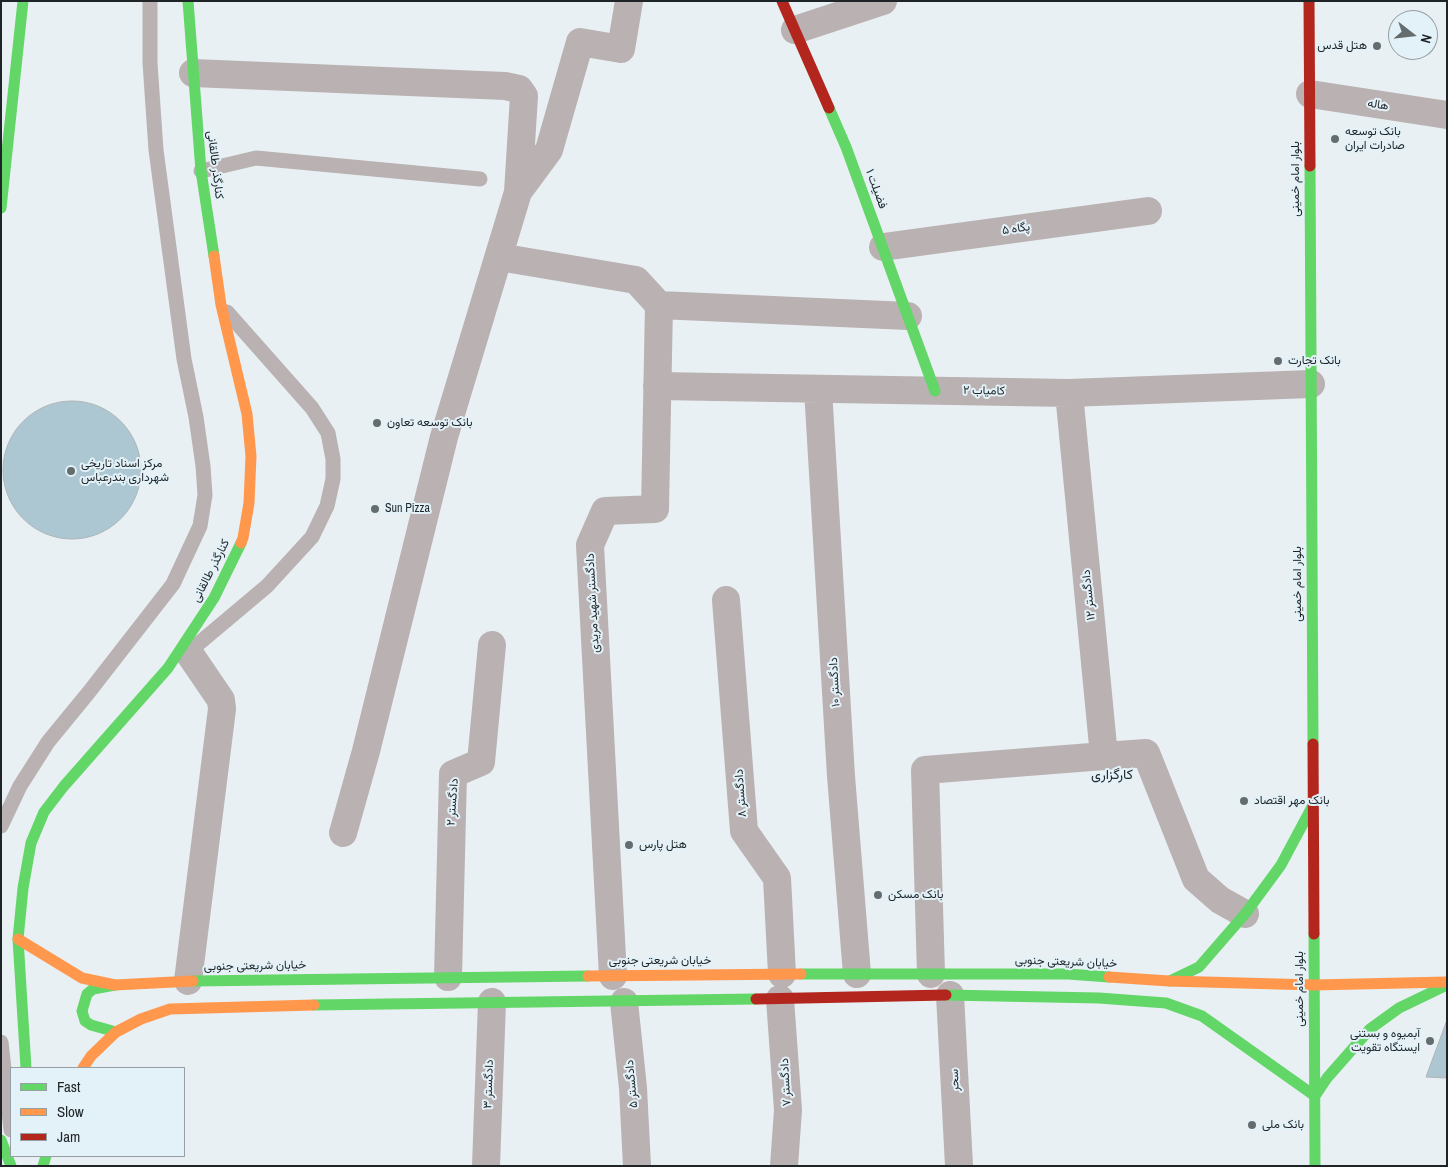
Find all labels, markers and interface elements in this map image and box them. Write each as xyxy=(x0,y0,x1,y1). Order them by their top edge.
north arrow xyxy=(1388,10,1438,60)
text: N xyxy=(1417,32,1436,45)
place label: هتل قدس xyxy=(1317,39,1367,53)
marker: هتل قدس xyxy=(1371,40,1383,52)
street label: هاله xyxy=(1366,96,1390,114)
place label: بانک توسعه صادرات ایران xyxy=(1345,125,1405,153)
street label: کنارگذر طالقانی xyxy=(204,130,226,200)
marker: بانک توسعه صادرات ایران xyxy=(1329,133,1341,145)
street label: بلوار امام خمینی xyxy=(1289,141,1303,217)
street label: فضیلت ۱ xyxy=(862,167,890,211)
street label: پگاه ۵ xyxy=(1001,220,1031,238)
place label: بانک تجارت xyxy=(1288,354,1341,368)
marker: بانک تجارت xyxy=(1272,355,1284,367)
street label: کامیاب ۲ xyxy=(963,383,1005,399)
place label: بانک توسعه تعاون xyxy=(387,416,473,430)
marker: بانک توسعه تعاون xyxy=(371,417,383,429)
place label: مرکز اسناد تاریخی شهرداری بندرعباس xyxy=(81,457,169,485)
marker: مرکز اسناد تاریخی شهرداری بندرعباس xyxy=(65,465,77,477)
place label: Sun Pizza xyxy=(385,502,430,516)
marker: Sun Pizza xyxy=(369,503,381,515)
street label: کنارگذر طالقانی xyxy=(189,537,233,605)
street label: بلوار امام خمینی xyxy=(1291,546,1305,622)
street label: دادگستر شهید مریدی xyxy=(583,553,603,653)
street label: دادگستر ۱۲ xyxy=(1079,569,1099,621)
street label: دادگستر ۱۰ xyxy=(827,657,843,707)
district label: کارگزاری xyxy=(1091,767,1133,783)
street label: دادگستر ۸ xyxy=(732,768,750,818)
street label: دادگستر ۲ xyxy=(444,778,462,826)
place label: بانک مهر اقتصاد xyxy=(1254,794,1330,808)
marker: بانک مهر اقتصاد xyxy=(1238,795,1250,807)
place label: هتل پارس xyxy=(639,838,687,852)
marker: هتل پارس xyxy=(623,839,635,851)
place label: بانک مسکن xyxy=(888,888,943,902)
marker: بانک مسکن xyxy=(872,889,884,901)
street label: بلوار امام خمینی xyxy=(1293,951,1307,1027)
street label: خیابان شریعتی جنوبی xyxy=(1015,953,1117,971)
street label: خیابان شریعتی جنوبی xyxy=(609,954,711,968)
street label: خیابان شریعتی جنوبی xyxy=(204,958,306,974)
place label: آبمیوه و بستنی ایستگاه تقویت xyxy=(1350,1027,1420,1055)
marker: آبمیوه و بستنی ایستگاه تقویت xyxy=(1424,1035,1436,1047)
street label: دادگستر ۷ xyxy=(778,1057,794,1107)
street label: دادگستر ۳ xyxy=(481,1059,497,1109)
street label: دادگستر ۵ xyxy=(623,1059,641,1109)
legend xyxy=(10,1067,185,1157)
street label: سحر xyxy=(947,1068,963,1092)
text: Fast xyxy=(57,1076,80,1097)
text: Slow xyxy=(57,1101,84,1122)
place label: بانک ملی xyxy=(1262,1118,1304,1132)
marker: بانک ملی xyxy=(1246,1119,1258,1131)
text: Jam xyxy=(57,1126,80,1147)

